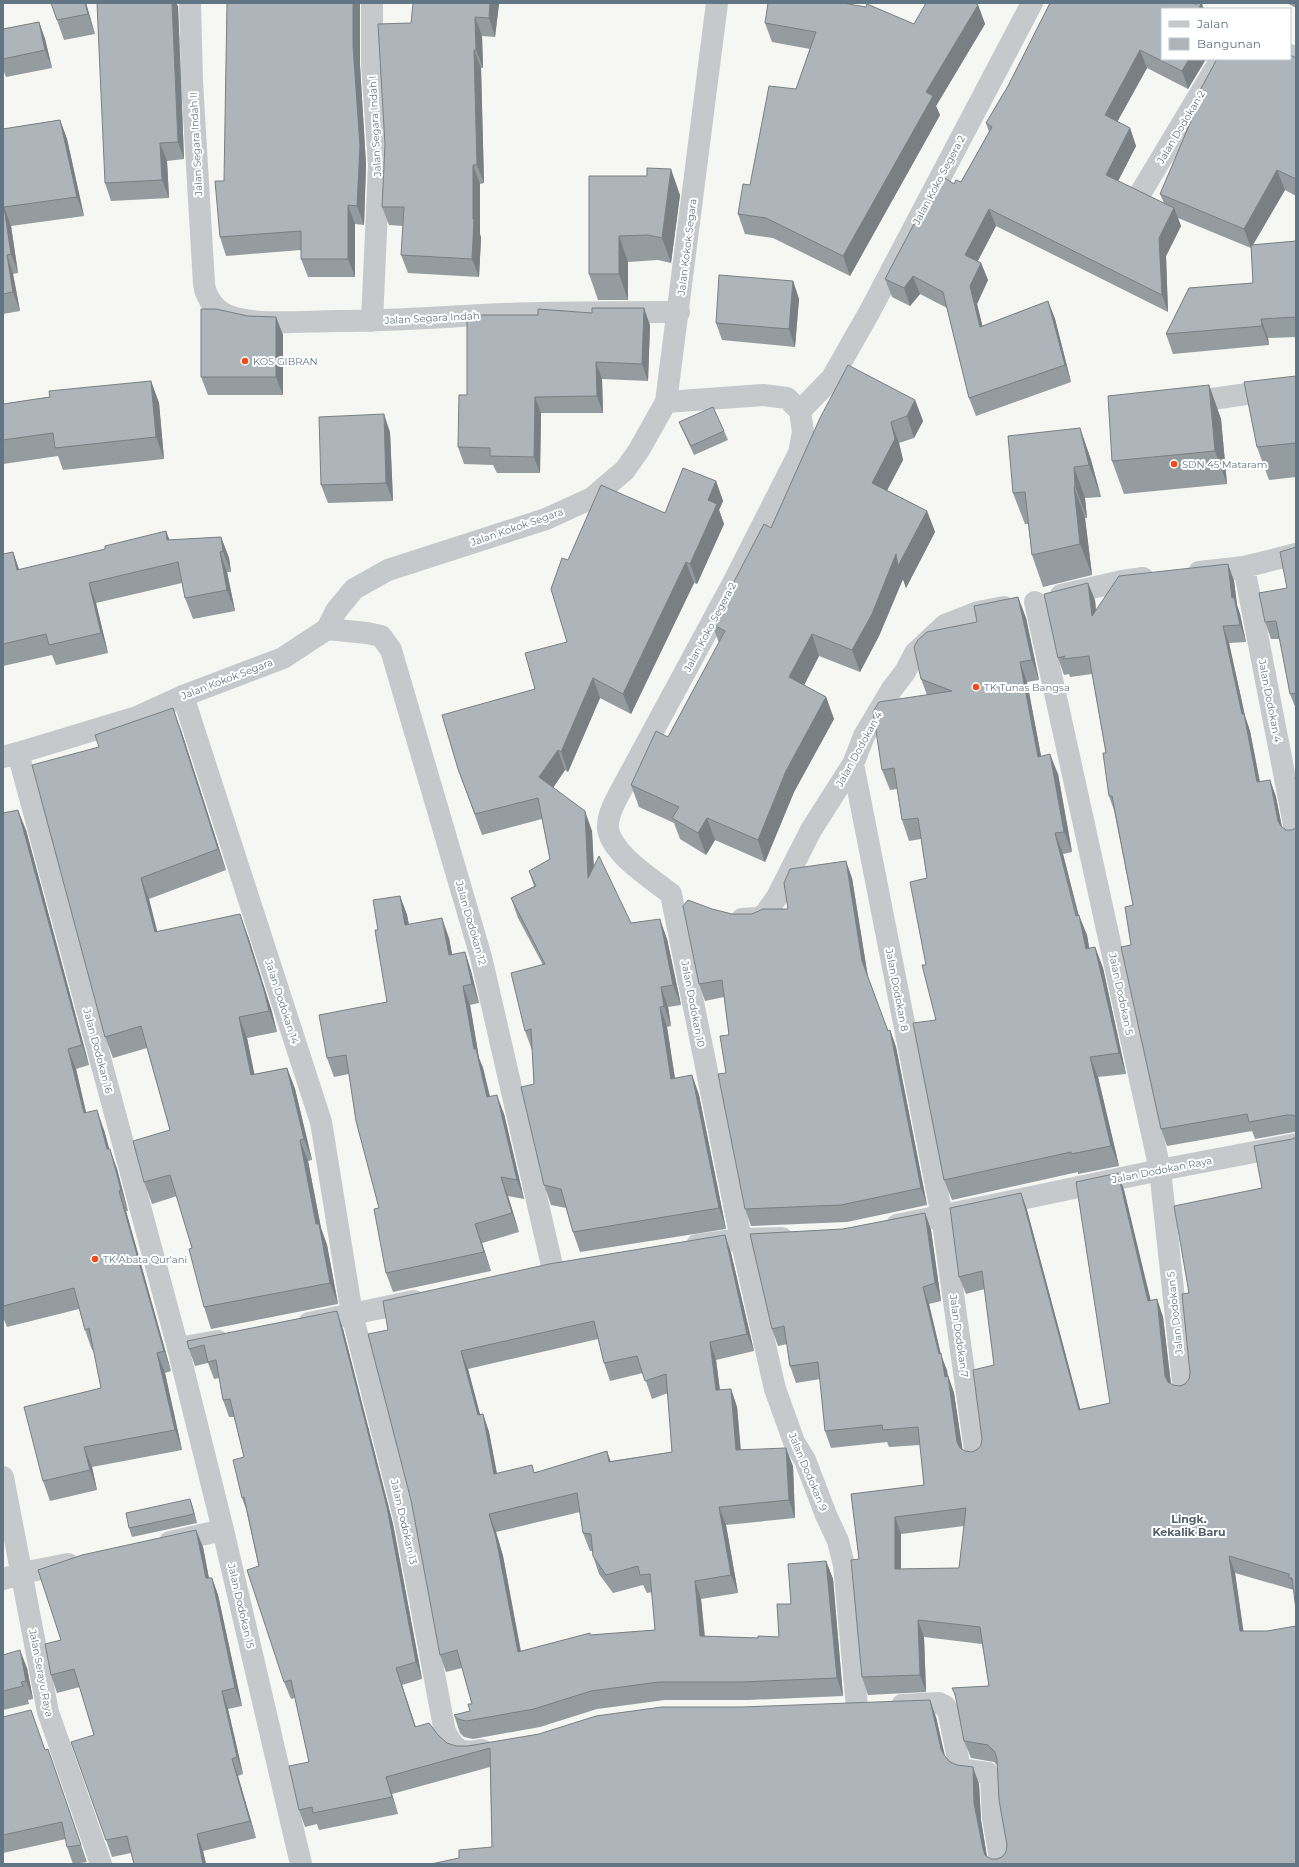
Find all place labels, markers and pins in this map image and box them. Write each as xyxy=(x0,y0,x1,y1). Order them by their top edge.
place label: KOS GIBRAN xyxy=(253,355,318,368)
marker: KOS GIBRAN xyxy=(240,356,250,366)
place label: SDN 45 Mataram xyxy=(1182,458,1267,471)
marker: SDN 45 Mataram xyxy=(1169,459,1179,469)
place label: TK Tunas Bangsa xyxy=(984,681,1070,694)
marker: TK Tunas Bangsa xyxy=(971,682,981,692)
place label: TK Abata Qur'ani xyxy=(103,1253,187,1266)
marker: TK Abata Qur'ani xyxy=(90,1254,100,1264)

